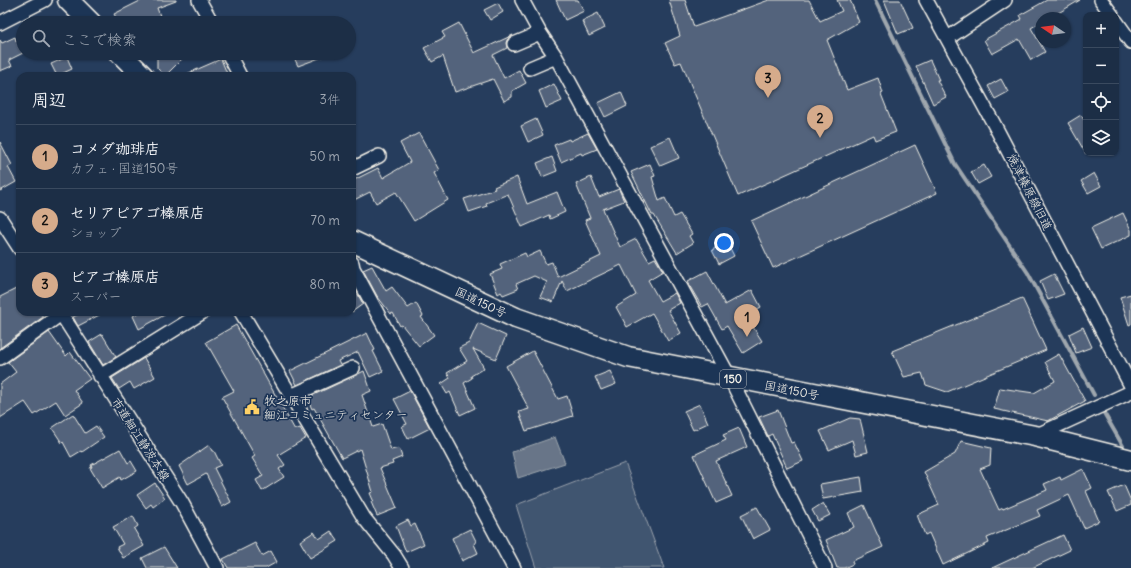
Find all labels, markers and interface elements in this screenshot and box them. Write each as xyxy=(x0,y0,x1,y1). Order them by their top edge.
north arrow xyxy=(1035,12,1071,48)
map controls xyxy=(1083,12,1119,156)
button: + xyxy=(1083,12,1119,48)
search box xyxy=(16,16,356,60)
icon: search xyxy=(30,27,52,49)
text: ここで検索 xyxy=(62,30,137,49)
button: − xyxy=(1083,48,1119,84)
pin: 3 xyxy=(755,65,781,98)
button: locate xyxy=(1083,84,1119,120)
text: 周辺 xyxy=(32,89,66,111)
text: 3件 xyxy=(320,91,340,108)
pin: 2 xyxy=(807,105,833,138)
button: layers xyxy=(1083,120,1119,156)
text: コメダ珈琲店 xyxy=(70,139,160,158)
text: 1 xyxy=(42,148,48,165)
text: 50 m xyxy=(309,148,340,165)
street label: 焼津榛原線旧道 xyxy=(1004,151,1056,233)
text: カフェ · 国道150号 xyxy=(70,160,178,177)
text: セリアピアゴ榛原店 xyxy=(70,203,205,222)
text: 2 xyxy=(41,212,49,229)
text: 70 m xyxy=(311,212,340,229)
text: ショップ xyxy=(70,224,121,241)
your location xyxy=(714,233,734,253)
text: ピアゴ榛原店 xyxy=(70,267,160,286)
text: 3 xyxy=(41,276,49,293)
text: 80 m xyxy=(309,276,340,293)
street label: 国道150号 xyxy=(453,283,509,321)
text: スーパー xyxy=(70,288,121,305)
pin: 1 xyxy=(734,304,760,337)
road number: 150 xyxy=(720,370,746,388)
street label: 国道150号 xyxy=(763,377,821,403)
place label: 牧之原市 細江コミュニティセンター xyxy=(264,393,408,422)
street label: 市道細江静波本線 xyxy=(109,395,173,483)
public building icon: 牧之原市 細江コミュニティセンター xyxy=(243,398,261,416)

